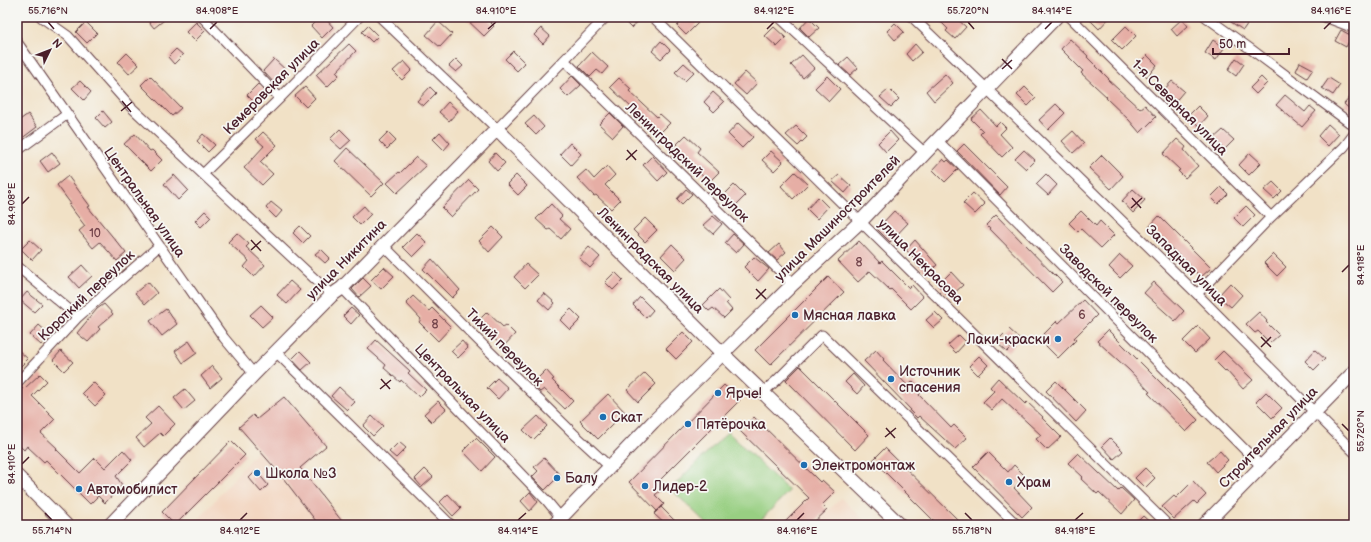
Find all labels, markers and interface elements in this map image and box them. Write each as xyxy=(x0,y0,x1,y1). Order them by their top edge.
text: 55.716°N xyxy=(28,5,68,17)
text: 84.908°E xyxy=(196,5,239,17)
text: 84.910°E xyxy=(476,5,517,17)
text: 84.912°E xyxy=(754,5,795,17)
text: 55.720°N xyxy=(947,5,989,17)
text: 84.914°E xyxy=(1032,5,1073,17)
text: 84.916°E xyxy=(1311,5,1352,17)
north arrow xyxy=(30,30,70,70)
scale bar xyxy=(1213,30,1289,56)
street label: Кемеровская улица xyxy=(220,34,323,138)
text: N xyxy=(49,36,65,51)
text: 50 m xyxy=(1219,37,1246,52)
street label: 1-я Северная улица xyxy=(1128,56,1232,159)
street label: Ленинградский переулок xyxy=(622,98,753,226)
street label: Центральная улица xyxy=(100,144,189,261)
street label: улица Машиностроителей xyxy=(771,152,904,285)
text: 84.908°E xyxy=(6,182,18,225)
street label: Ленинградская улица xyxy=(593,203,708,317)
street label: улица Никитина xyxy=(303,215,391,303)
street label: улица Некрасова xyxy=(874,215,968,308)
street label: Западная улица xyxy=(1143,221,1231,310)
house number: 10 xyxy=(89,226,101,241)
street label: Заводской переулок xyxy=(1056,240,1162,347)
text: 84.918°E xyxy=(1355,244,1367,285)
street label: Короткий переулок xyxy=(35,246,138,344)
house number: 8 xyxy=(856,255,863,270)
street label: Тихий переулок xyxy=(462,305,547,390)
place label: Мясная лавка xyxy=(803,307,897,324)
house number: 6 xyxy=(1078,308,1086,323)
marker: Мясная лавка xyxy=(790,310,800,320)
house number: 8 xyxy=(432,317,439,332)
place label: Лаки-краски xyxy=(966,331,1050,348)
marker: Лаки-краски xyxy=(1053,334,1063,344)
street label: Центральная улица xyxy=(411,341,515,447)
place label: Источник спасения xyxy=(899,363,961,396)
marker: Источник спасения xyxy=(886,374,896,384)
street label: Строительная улица xyxy=(1215,382,1322,492)
place label: Ярче! xyxy=(726,385,762,402)
marker: Ярче! xyxy=(713,388,723,398)
place label: Скат xyxy=(611,409,643,426)
text: 55.720°N xyxy=(1355,410,1367,452)
marker: Скат xyxy=(598,412,608,422)
place label: Пятёрочка xyxy=(696,416,767,433)
marker: Пятёрочка xyxy=(683,419,693,429)
text: 84.910°E xyxy=(6,443,18,484)
place label: Электромонтаж xyxy=(812,457,915,474)
marker: Электромонтаж xyxy=(799,460,809,470)
place label: Школа №3 xyxy=(265,465,337,482)
marker: Школа №3 xyxy=(252,468,262,478)
place label: Балу xyxy=(565,470,598,487)
marker: Балу xyxy=(552,473,562,483)
place label: Храм xyxy=(1017,474,1051,491)
marker: Храм xyxy=(1004,477,1014,487)
place label: Лидер-2 xyxy=(652,478,708,495)
place label: Автомобилист xyxy=(86,481,178,498)
marker: Лидер-2 xyxy=(640,481,650,491)
marker: Автомобилист xyxy=(74,484,84,494)
text: 55.714°N xyxy=(32,525,72,537)
text: 84.912°E xyxy=(220,525,261,537)
text: 84.914°E xyxy=(498,525,539,537)
text: 84.916°E xyxy=(777,525,818,537)
text: 55.718°N xyxy=(952,525,992,537)
text: 84.918°E xyxy=(1055,525,1096,537)

